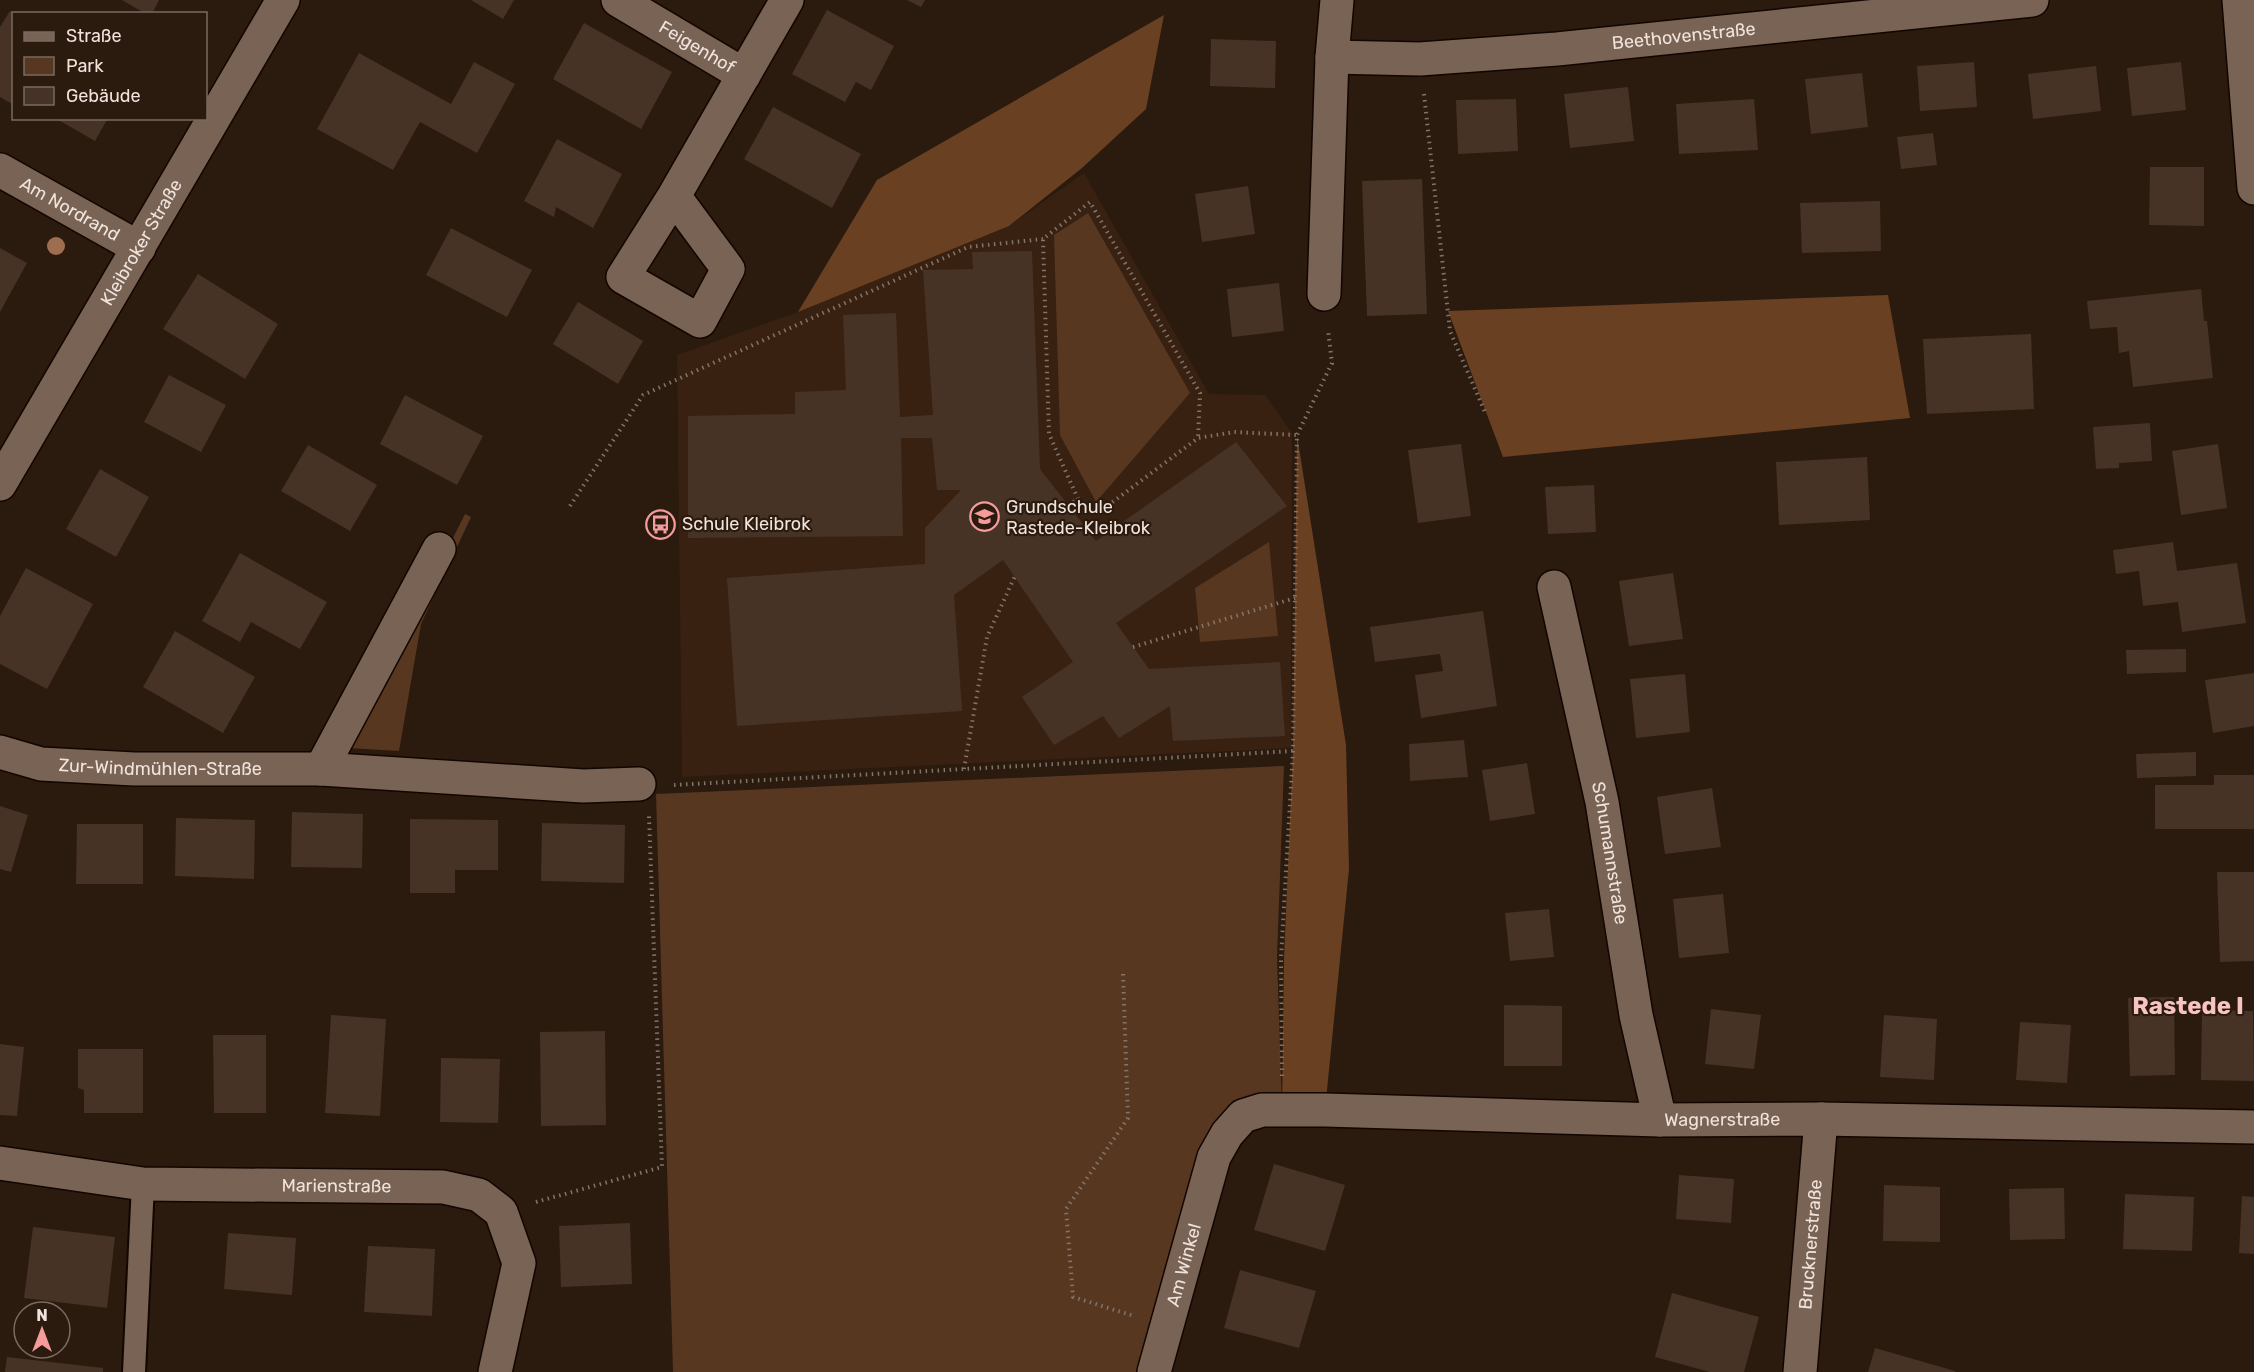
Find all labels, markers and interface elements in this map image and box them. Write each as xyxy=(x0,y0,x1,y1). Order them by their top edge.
legend xyxy=(12,12,207,120)
street label: Feigenhof xyxy=(655,16,739,78)
street label: Beethovenstraße xyxy=(1611,18,1757,54)
text: Straße xyxy=(66,25,122,47)
text: Park xyxy=(66,55,104,77)
text: Gebäude xyxy=(66,85,141,107)
street label: Am Nordrand xyxy=(16,172,124,246)
street label: Kleibroker Straße xyxy=(96,175,187,309)
place label: Grundschule Rastede-Kleibrok xyxy=(1006,496,1151,539)
school or university icon: Grundschule Rastede-Kleibrok xyxy=(969,501,1001,533)
bus stop icon: Schule Kleibrok xyxy=(645,508,677,540)
place label: Schule Kleibrok xyxy=(682,513,811,535)
street label: Zur-Windmühlen-Straße xyxy=(58,754,262,780)
street label: Schumannstraße xyxy=(1587,780,1632,926)
district label: Rastede I xyxy=(2132,992,2244,1020)
street label: Wagnerstraße xyxy=(1664,1108,1780,1131)
street label: Marienstraße xyxy=(281,1174,392,1197)
street label: Brucknerstraße xyxy=(1794,1179,1827,1310)
street label: Am Winkel xyxy=(1162,1221,1206,1309)
north arrow xyxy=(12,1300,72,1360)
text: N xyxy=(36,1306,48,1325)

